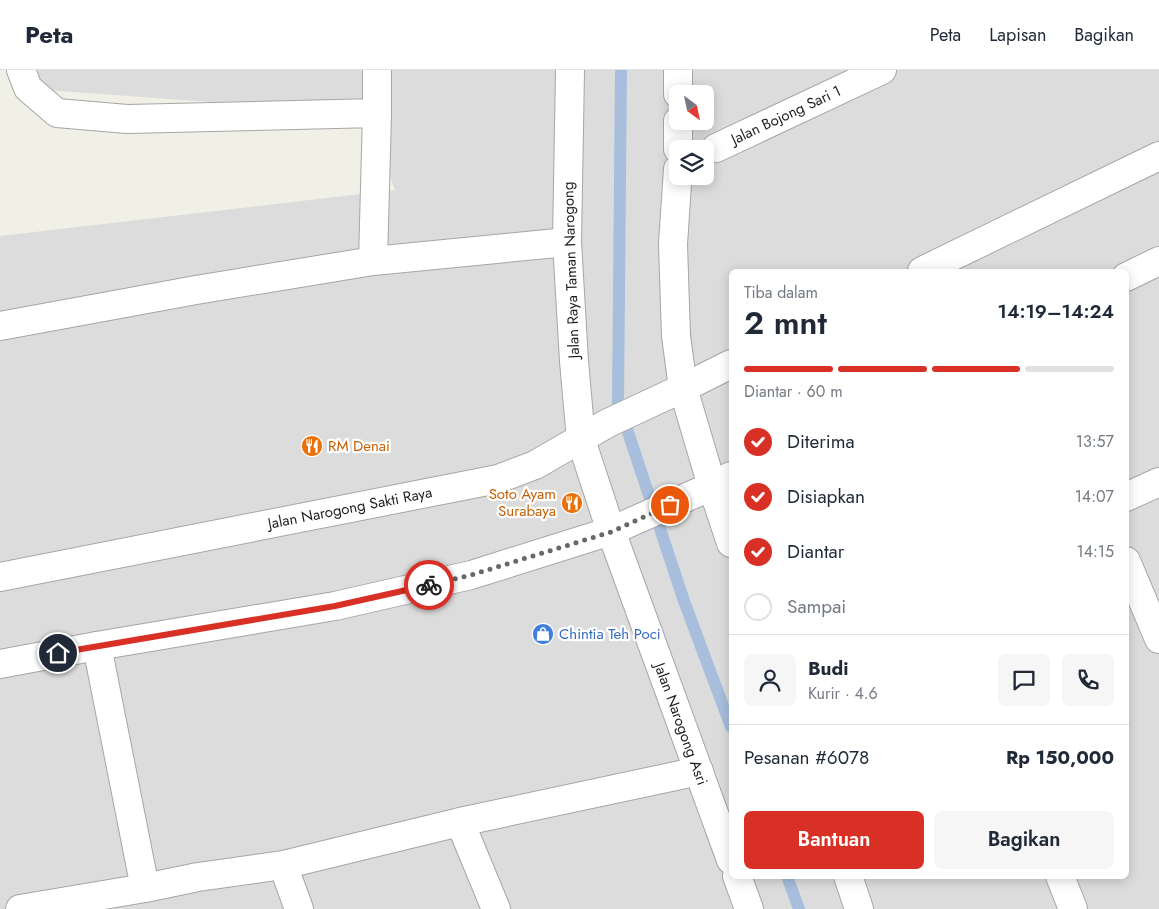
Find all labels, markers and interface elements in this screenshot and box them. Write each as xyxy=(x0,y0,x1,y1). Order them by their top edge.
text: Peta xyxy=(25,17,74,52)
text: Peta xyxy=(930,22,961,48)
text: Lapisan xyxy=(989,22,1046,48)
text: Bagikan xyxy=(1074,22,1134,48)
street label: Jalan Bojong Sari 1 xyxy=(726,80,845,151)
north arrow xyxy=(669,85,714,130)
map controls xyxy=(669,85,714,185)
button: layers xyxy=(669,140,714,185)
street label: Jalan Raya Taman Narogong xyxy=(557,181,585,361)
text: Tiba dalam xyxy=(744,281,818,304)
text: 14:19–14:24 xyxy=(998,298,1114,325)
text: 2 mnt xyxy=(744,300,827,346)
text: Diantar · 60 m xyxy=(744,380,843,403)
icon: check xyxy=(744,428,772,456)
text: Diterima xyxy=(787,428,855,455)
text: 13:57 xyxy=(1076,430,1114,453)
restaurant icon: RM Denai xyxy=(300,434,324,458)
place label: RM Denai xyxy=(328,435,390,457)
street label: Jalan Narogong Sakti Raya xyxy=(264,481,434,535)
place label: Soto Ayam Surabaya xyxy=(489,483,556,522)
icon: check xyxy=(744,483,772,511)
text: Disiapkan xyxy=(787,483,865,510)
pin xyxy=(649,484,691,526)
text: 14:07 xyxy=(1075,485,1114,508)
restaurant icon: Soto Ayam Surabaya xyxy=(560,491,584,515)
icon: bag xyxy=(656,491,684,519)
icon: check xyxy=(744,538,772,566)
text: Diantar xyxy=(787,538,844,565)
text: 14:15 xyxy=(1076,540,1114,563)
courier xyxy=(404,560,454,610)
icon: bike xyxy=(415,571,443,599)
text: Sampai xyxy=(787,593,846,620)
shop icon: Chintia Teh Poci xyxy=(531,622,555,646)
place label: Chintia Teh Poci xyxy=(559,623,661,645)
pin xyxy=(37,632,79,674)
icon: home xyxy=(44,639,72,667)
button: person xyxy=(744,654,796,706)
button: chat xyxy=(998,654,1050,706)
button: phone xyxy=(1062,654,1114,706)
text: Budi xyxy=(808,655,849,682)
street label: Jalan Narogong Asri xyxy=(648,658,713,788)
text: Kurir · 4.6 xyxy=(808,682,878,705)
text: Pesanan #6078 xyxy=(744,744,869,771)
text: Rp 150,000 xyxy=(1006,744,1114,771)
button: Bantuan xyxy=(744,811,924,869)
button: Bagikan xyxy=(934,811,1114,869)

